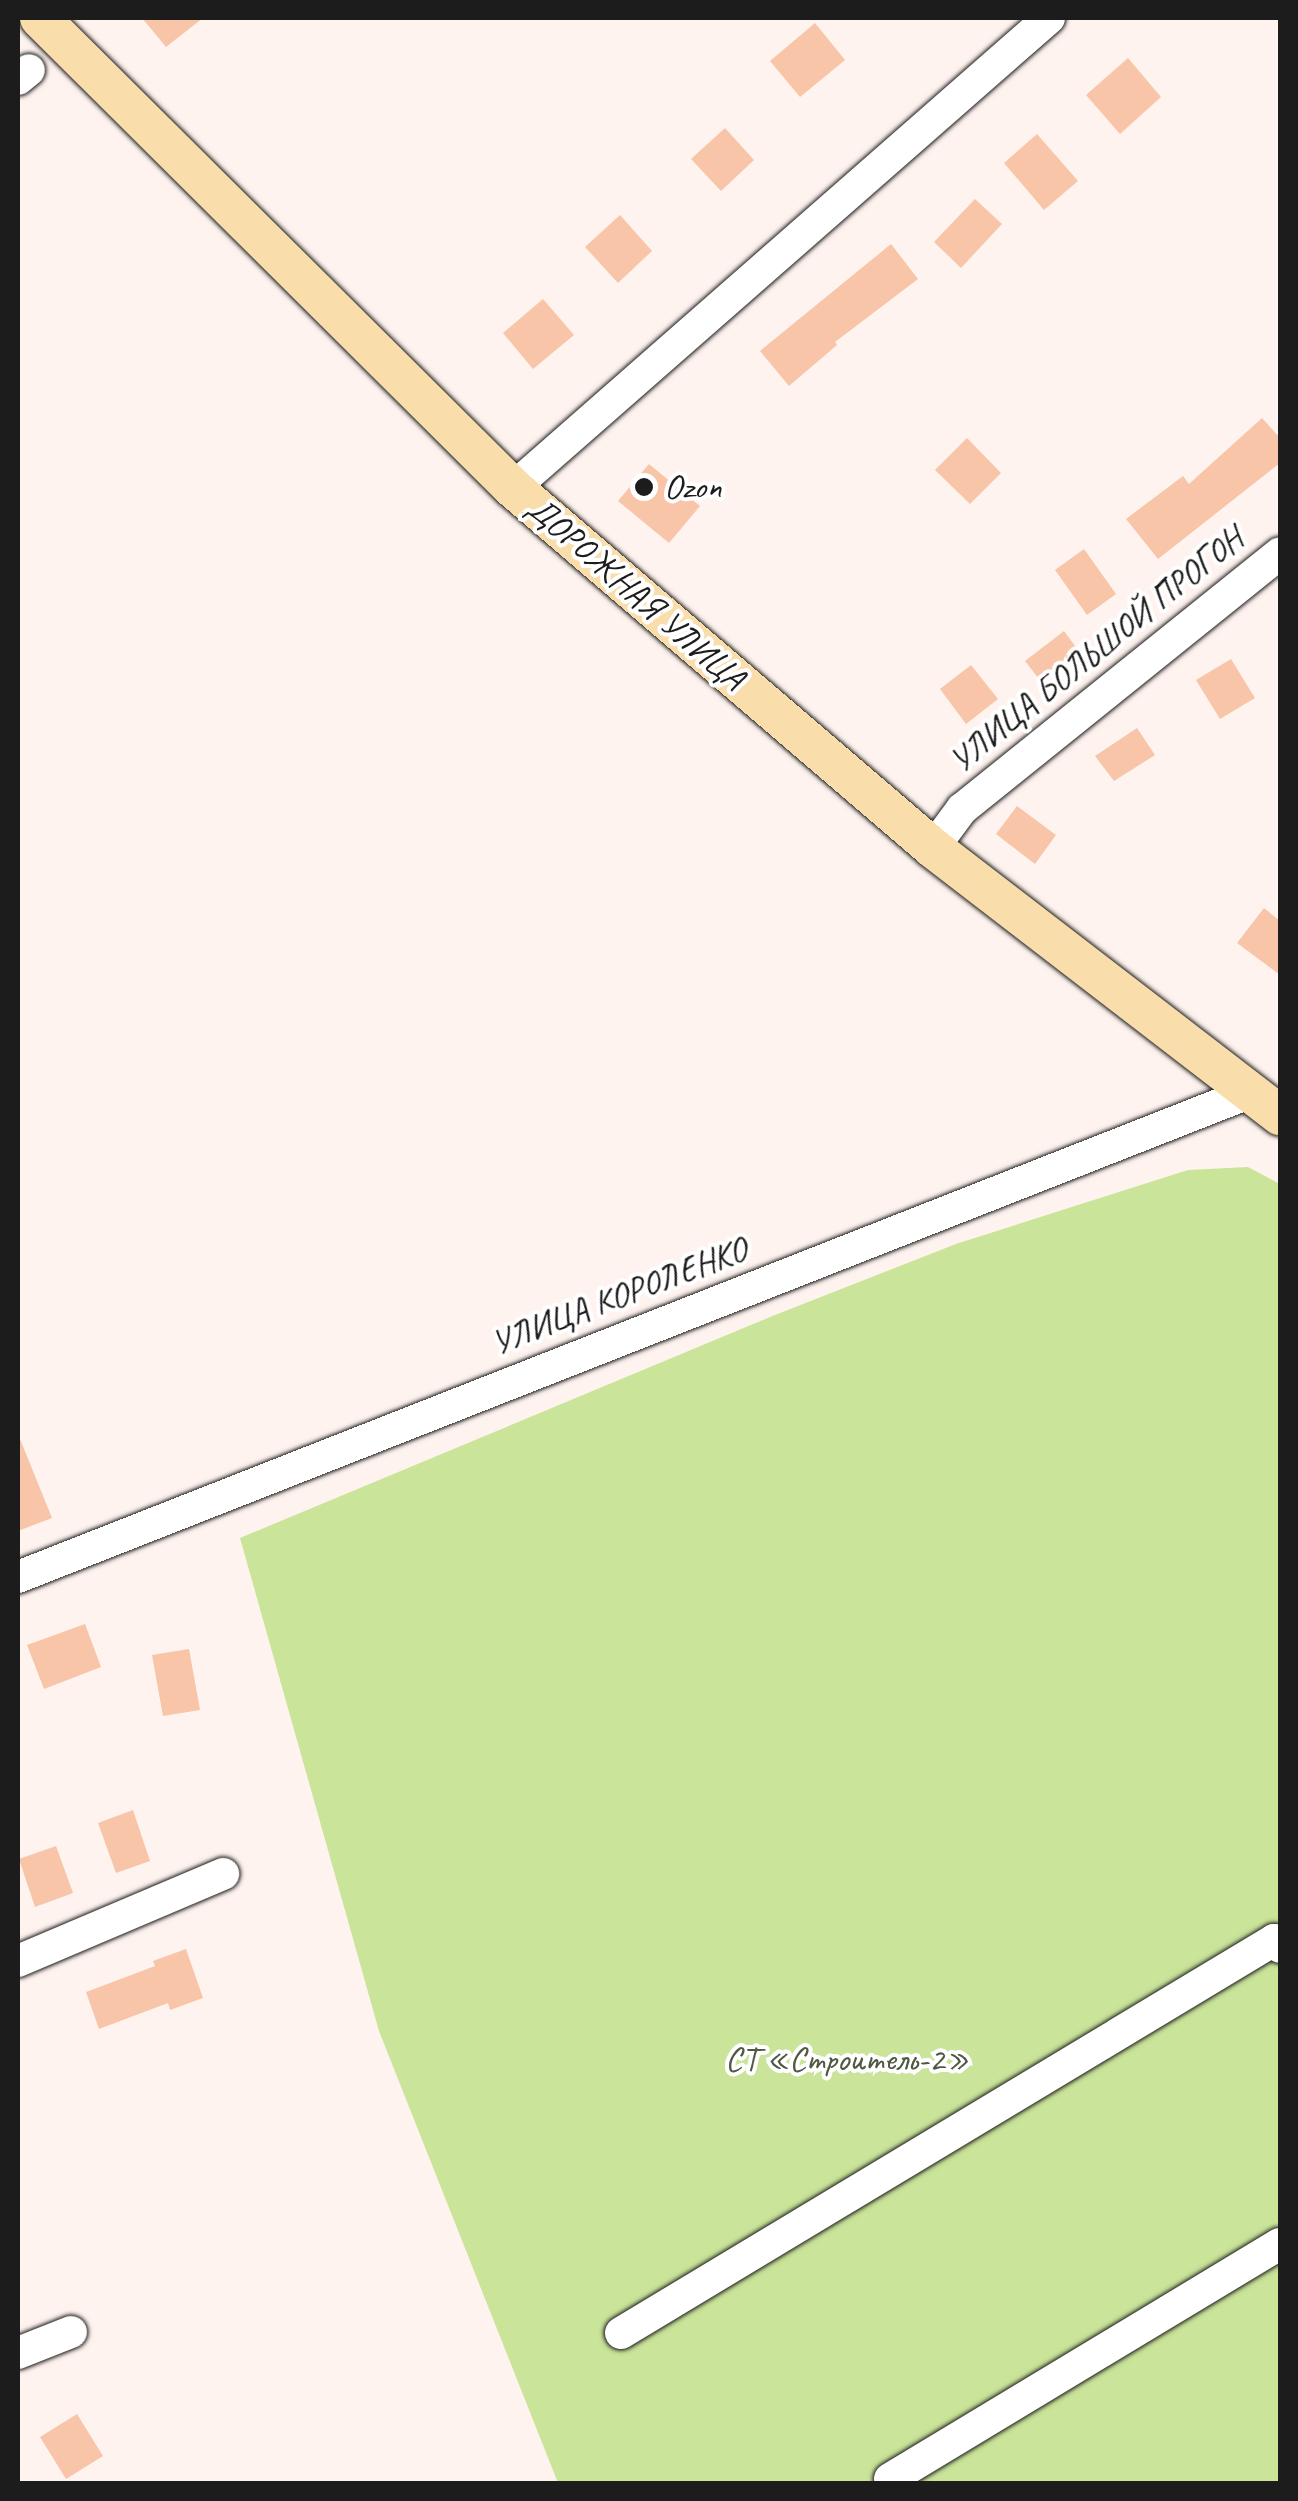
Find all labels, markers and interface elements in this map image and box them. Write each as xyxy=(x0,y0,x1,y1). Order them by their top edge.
place label: Ozon xyxy=(664,466,722,508)
marker: Ozon xyxy=(633,476,655,498)
street label: ДОРОЖНАЯ УЛИЦА xyxy=(518,487,754,699)
street label: УЛИЦА БОЛЬШОЙ ПРОГОН xyxy=(941,519,1251,781)
street label: УЛИЦА КОРОЛЕНКО xyxy=(484,1228,754,1364)
park label: СТ «Строитель-2» xyxy=(725,2038,969,2080)

